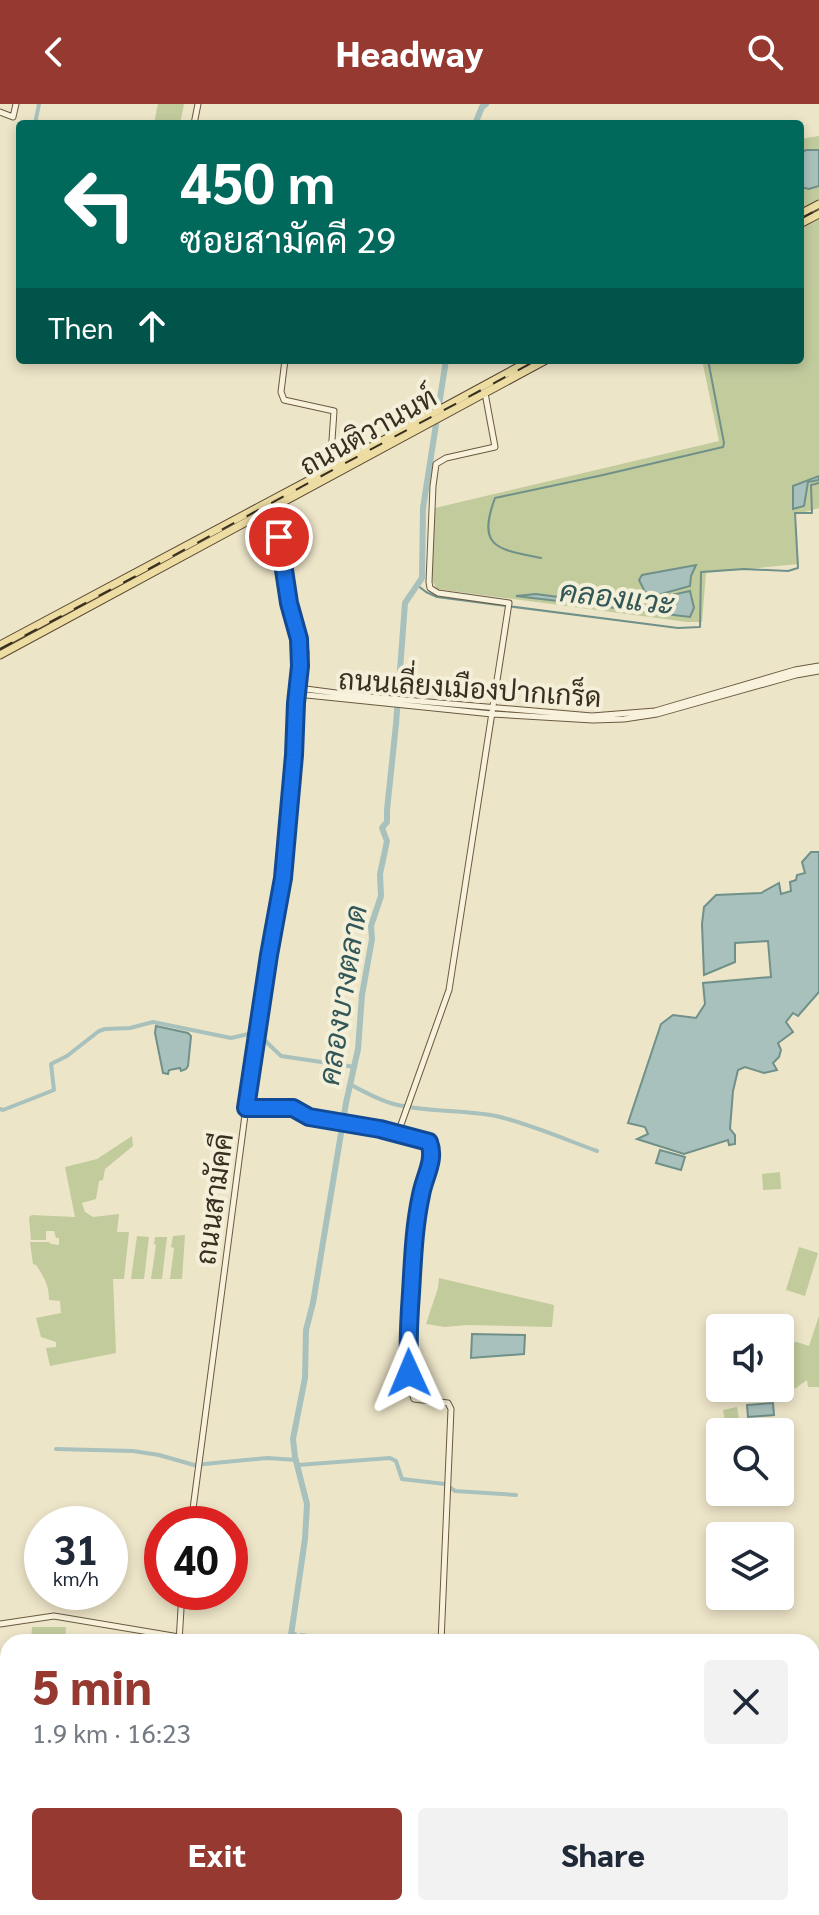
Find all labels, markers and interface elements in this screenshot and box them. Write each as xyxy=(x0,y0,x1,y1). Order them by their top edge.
text: Headway xyxy=(335,29,484,75)
icon: back xyxy=(32,30,76,74)
icon: search xyxy=(743,30,787,74)
text: 450 m xyxy=(180,144,335,217)
icon: left xyxy=(48,152,152,256)
text: ซอยสามัคคี 29 xyxy=(180,215,396,261)
icon: ahead xyxy=(130,304,174,348)
text: Then xyxy=(48,307,114,346)
street label: ถนนติวานนท์ xyxy=(292,377,442,482)
pin xyxy=(245,503,313,571)
icon: arrive xyxy=(257,515,301,559)
water label: คลองแวะ xyxy=(558,569,677,622)
street label: ถนนเลี่ยงเมืองปากเกร็ด xyxy=(337,655,603,713)
water label: คลองบางตลาด xyxy=(307,902,374,1088)
street label: ถนนสามัคคี xyxy=(185,1130,239,1267)
map controls xyxy=(706,1314,794,1610)
button: sound xyxy=(706,1314,794,1402)
position arrow xyxy=(367,1331,451,1415)
button: search xyxy=(706,1418,794,1506)
speed limit sign: 40 xyxy=(144,1506,248,1610)
text: 31 xyxy=(53,1522,99,1574)
button: layers xyxy=(706,1522,794,1610)
text: km/h xyxy=(53,1565,99,1591)
text: 5 min xyxy=(32,1654,152,1716)
button: close xyxy=(704,1660,788,1744)
text: 1.9 km · 16:23 xyxy=(32,1715,191,1749)
button: Exit xyxy=(32,1808,402,1900)
button: Share xyxy=(418,1808,788,1900)

